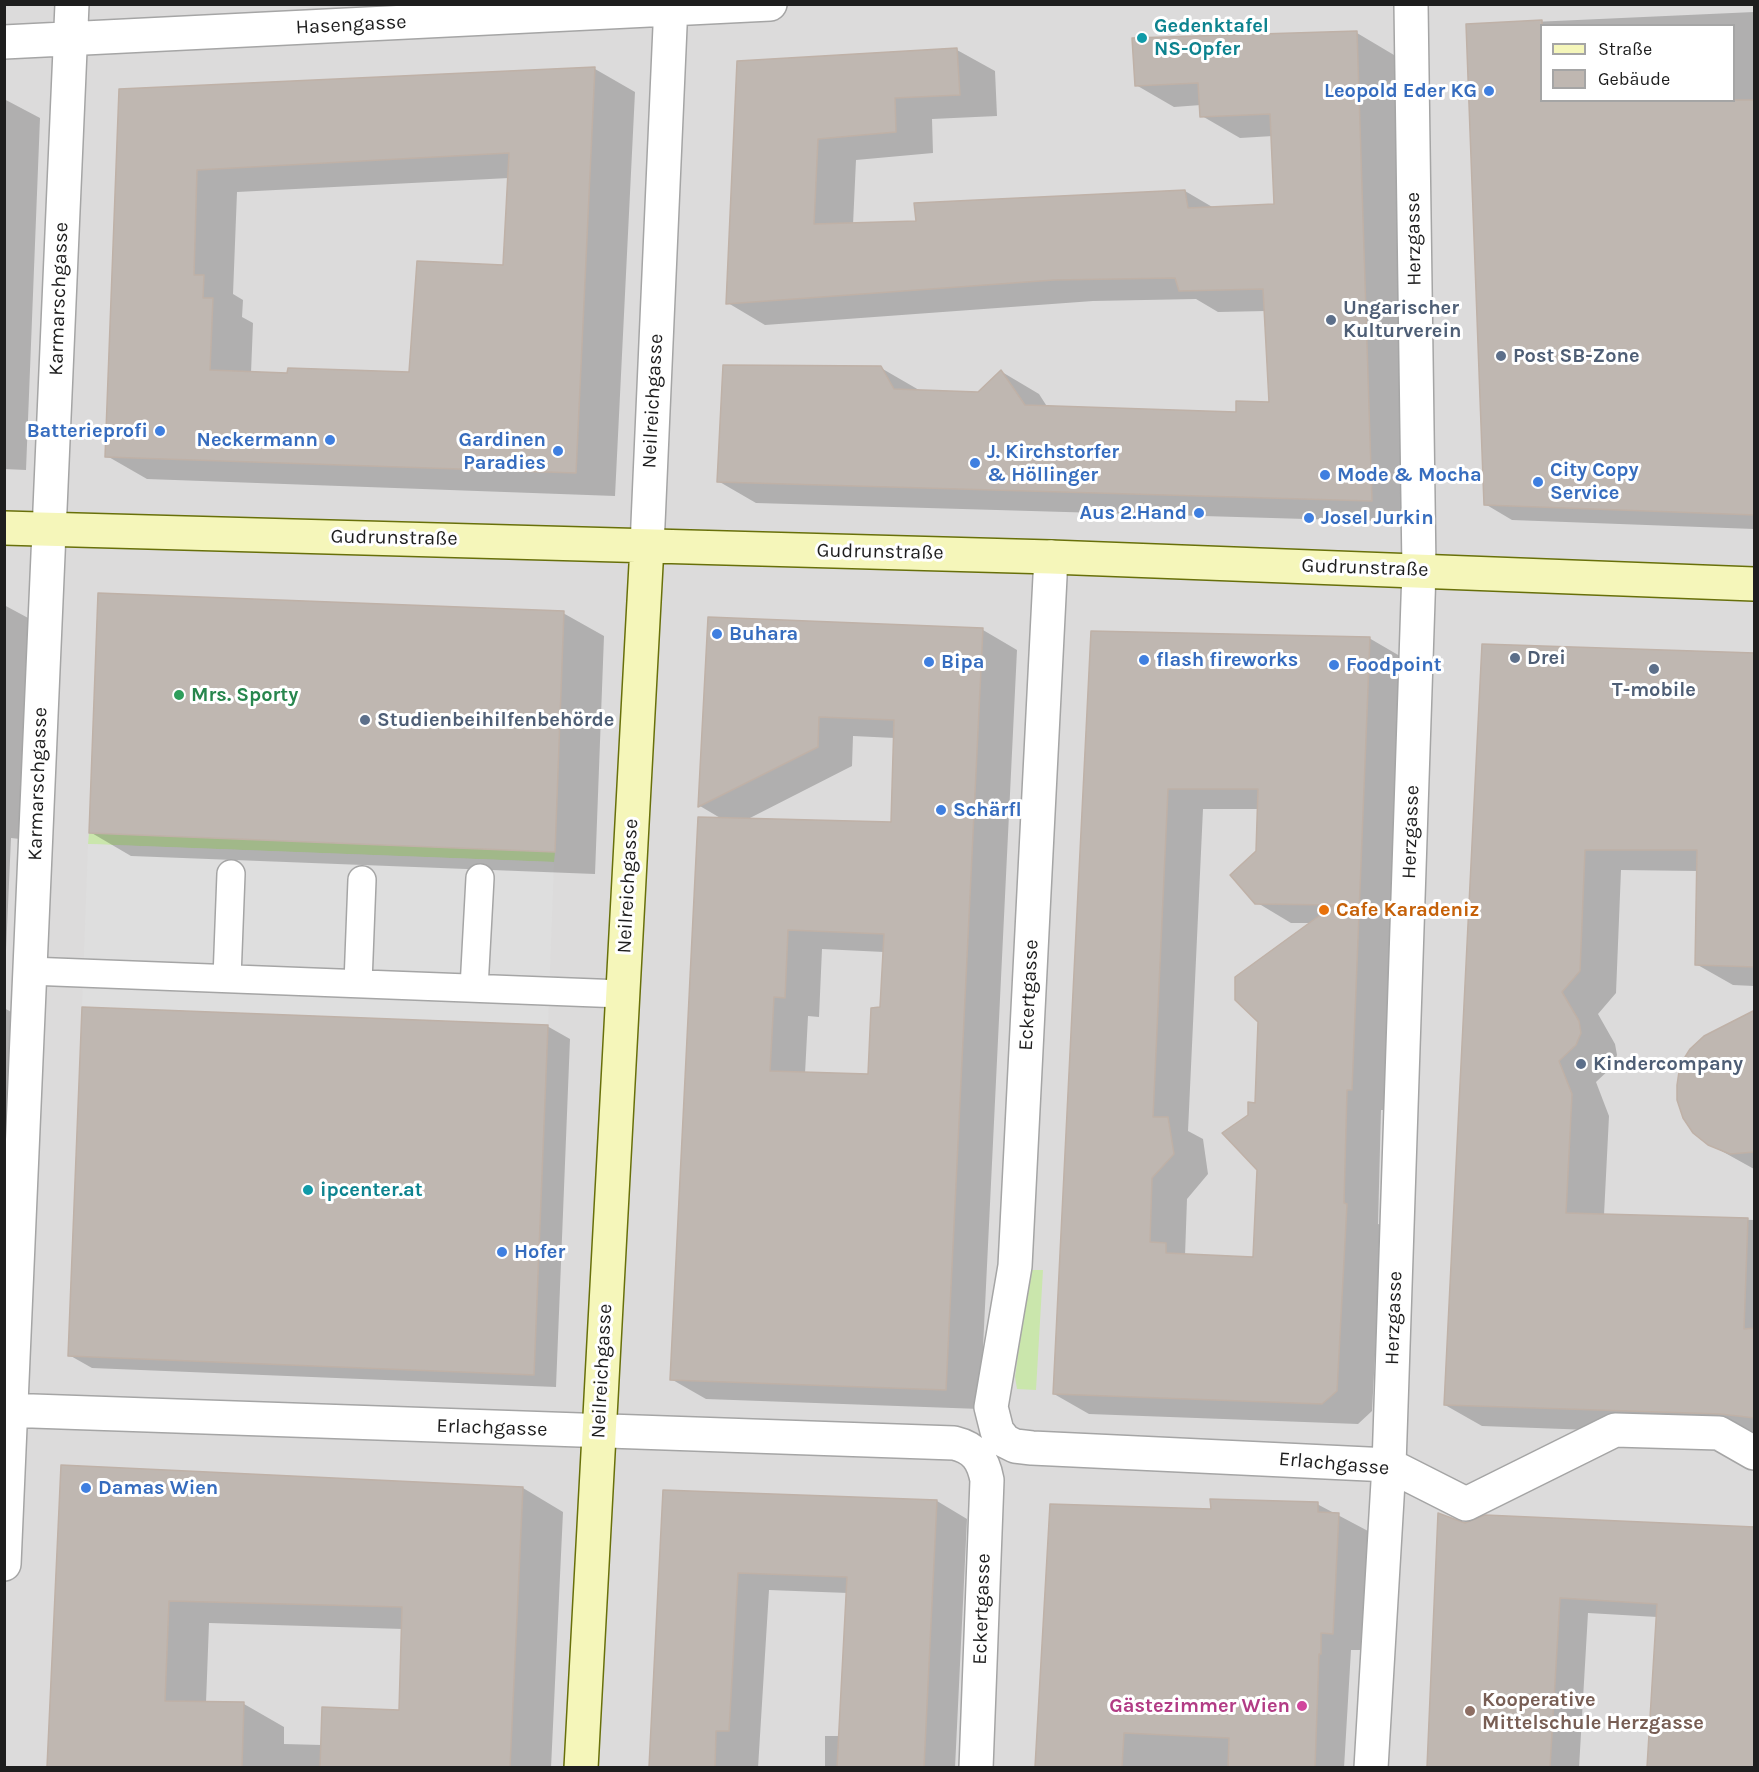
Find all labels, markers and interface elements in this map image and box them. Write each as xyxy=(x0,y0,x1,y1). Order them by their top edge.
street label: Hasengasse xyxy=(295,10,407,40)
place label: Gedenktafel NS-Opfer xyxy=(1154,14,1269,61)
legend xyxy=(1540,24,1735,102)
marker: Gedenktafel NS-Opfer xyxy=(1135,31,1149,45)
text: Straße xyxy=(1598,38,1652,60)
text: Gebäude xyxy=(1598,68,1670,90)
place label: Leopold Eder KG xyxy=(1324,79,1477,103)
marker: Leopold Eder KG xyxy=(1482,84,1496,98)
street label: Herzgasse xyxy=(1401,192,1427,286)
street label: Karmarschgasse xyxy=(44,222,74,376)
place label: Ungarischer Kulturverein xyxy=(1343,296,1461,343)
marker: Ungarischer Kulturverein xyxy=(1324,313,1338,327)
street label: Neilreichgasse xyxy=(637,333,669,469)
place label: Post SB-Zone xyxy=(1513,344,1640,368)
marker: Post SB-Zone xyxy=(1494,349,1508,363)
place label: Batterieprofi xyxy=(27,419,148,443)
marker: Batterieprofi xyxy=(153,424,167,438)
place label: Neckermann xyxy=(197,428,318,452)
place label: Gardinen Paradies xyxy=(459,428,546,475)
marker: Neckermann xyxy=(323,433,337,447)
place label: J. Kirchstorfer & Höllinger xyxy=(987,440,1119,487)
marker: Gardinen Paradies xyxy=(551,444,565,458)
marker: J. Kirchstorfer & Höllinger xyxy=(968,456,982,470)
place label: City Copy Service xyxy=(1550,458,1639,505)
place label: Mode & Mocha xyxy=(1337,463,1482,487)
marker: Mode & Mocha xyxy=(1318,468,1332,482)
marker: City Copy Service xyxy=(1531,475,1545,489)
place label: Aus 2.Hand xyxy=(1079,501,1187,525)
marker: Aus 2.Hand xyxy=(1192,506,1206,520)
place label: Josel Jurkin xyxy=(1321,506,1434,530)
marker: Josel Jurkin xyxy=(1302,511,1316,525)
street label: Gudrunstraße xyxy=(330,525,458,551)
street label: Gudrunstraße xyxy=(816,539,944,565)
street label: Gudrunstraße xyxy=(1301,554,1429,582)
place label: Buhara xyxy=(729,622,798,646)
marker: Buhara xyxy=(710,627,724,641)
place label: Drei xyxy=(1527,646,1566,670)
place label: flash fireworks xyxy=(1156,648,1298,672)
place label: Bipa xyxy=(941,650,984,674)
marker: Drei xyxy=(1508,651,1522,665)
marker: flash fireworks xyxy=(1137,653,1151,667)
place label: Foodpoint xyxy=(1346,653,1442,677)
marker: Bipa xyxy=(922,655,936,669)
marker: Foodpoint xyxy=(1327,658,1341,672)
marker: T-mobile xyxy=(1647,662,1661,676)
place label: T-mobile xyxy=(1612,678,1696,702)
place label: Mrs. Sporty xyxy=(191,683,298,707)
marker: Mrs. Sporty xyxy=(172,688,186,702)
street label: Karmarschgasse xyxy=(23,707,53,861)
place label: Studienbeihilfenbehörde xyxy=(377,708,614,732)
marker: Studienbeihilfenbehörde xyxy=(358,713,372,727)
street label: Herzgasse xyxy=(1397,785,1425,879)
place label: Schärfl xyxy=(953,798,1022,822)
marker: Schärfl xyxy=(934,803,948,817)
street label: Neilreichgasse xyxy=(612,818,644,954)
place label: Cafe Karadeniz xyxy=(1336,898,1480,922)
marker: Cafe Karadeniz xyxy=(1317,903,1331,917)
street label: Eckertgasse xyxy=(1014,939,1044,1051)
place label: Kindercompany xyxy=(1593,1052,1743,1076)
marker: Kindercompany xyxy=(1574,1057,1588,1071)
place label: ipcenter.at xyxy=(320,1178,423,1202)
marker: ipcenter.at xyxy=(301,1183,315,1197)
place label: Hofer xyxy=(514,1240,565,1264)
marker: Hofer xyxy=(495,1245,509,1259)
street label: Herzgasse xyxy=(1380,1271,1408,1365)
street label: Neilreichgasse xyxy=(586,1303,618,1439)
street label: Erlachgasse xyxy=(436,1414,548,1442)
street label: Erlachgasse xyxy=(1278,1447,1390,1481)
place label: Damas Wien xyxy=(98,1476,218,1500)
marker: Damas Wien xyxy=(79,1481,93,1495)
street label: Eckertgasse xyxy=(968,1553,996,1665)
place label: Kooperative Mittelschule Herzgasse xyxy=(1482,1688,1704,1735)
place label: Gästezimmer Wien xyxy=(1109,1694,1290,1718)
marker: Gästezimmer Wien xyxy=(1295,1699,1309,1713)
marker: Kooperative Mittelschule Herzgasse xyxy=(1463,1704,1477,1718)

